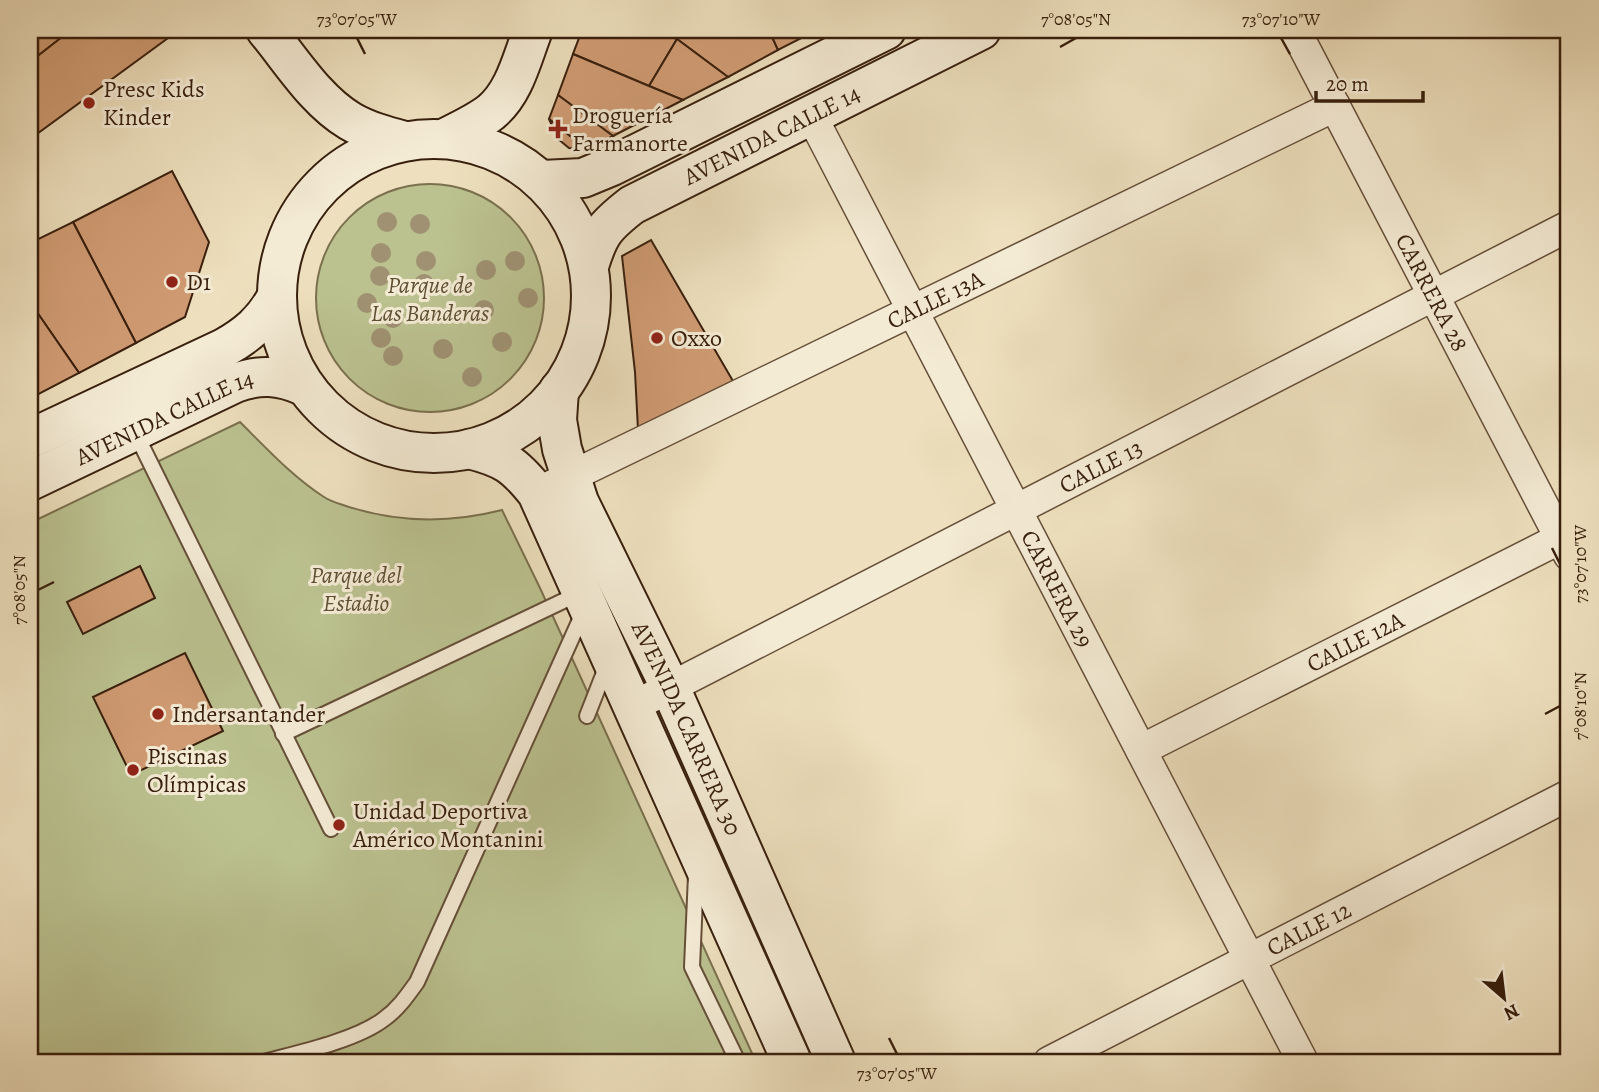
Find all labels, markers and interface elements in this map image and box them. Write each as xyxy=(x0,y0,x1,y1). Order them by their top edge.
text: 73°07'05"W xyxy=(317,7,397,31)
text: 7°08'05"N xyxy=(1041,7,1111,31)
text: 73°07'10"W xyxy=(1242,7,1321,31)
scale bar xyxy=(1316,60,1422,104)
text: 20 m xyxy=(1326,70,1369,98)
place label: Presc Kids Kinder xyxy=(103,73,205,133)
street label: AVENIDA CALLE 14 xyxy=(677,77,866,193)
marker: Presc Kids Kinder xyxy=(81,95,97,111)
place label: Droguería Farmanorte xyxy=(572,99,688,159)
marker: Droguería Farmanorte xyxy=(550,121,566,137)
street label: CARRERA 28 xyxy=(1388,228,1476,357)
street label: CALLE 13A xyxy=(882,262,990,337)
place label: D1 xyxy=(186,266,211,298)
park label: Parque de Las Banderas xyxy=(371,269,489,329)
marker: D1 xyxy=(164,274,180,290)
place label: Oxxo xyxy=(671,322,722,354)
marker: Oxxo xyxy=(649,330,665,346)
street label: AVENIDA CALLE 14 xyxy=(69,362,257,473)
street label: CALLE 13 xyxy=(1054,432,1148,501)
text: 73°07'10"W xyxy=(1568,524,1592,603)
street label: CARRERA 29 xyxy=(1013,525,1101,653)
text: 7°08'05"N xyxy=(7,555,31,625)
park label: Parque del Estadio xyxy=(310,559,402,619)
street label: CALLE 12A xyxy=(1301,603,1410,680)
street label: AVENIDA CARRERA 30 xyxy=(624,615,750,840)
text: 7°08'10"N xyxy=(1568,672,1592,740)
place label: Indersantander xyxy=(172,698,325,730)
marker: Indersantander xyxy=(150,706,166,722)
place label: Piscinas Olímpicas xyxy=(147,740,246,800)
marker: Piscinas Olímpicas xyxy=(125,762,141,778)
place label: Unidad Deportiva Américo Montanini xyxy=(352,795,544,855)
marker: Unidad Deportiva Américo Montanini xyxy=(331,817,347,833)
street label: CALLE 12 xyxy=(1261,894,1357,964)
north arrow xyxy=(1470,962,1540,1032)
text: N xyxy=(1499,997,1524,1027)
text: 73°07'05"W xyxy=(857,1061,937,1085)

